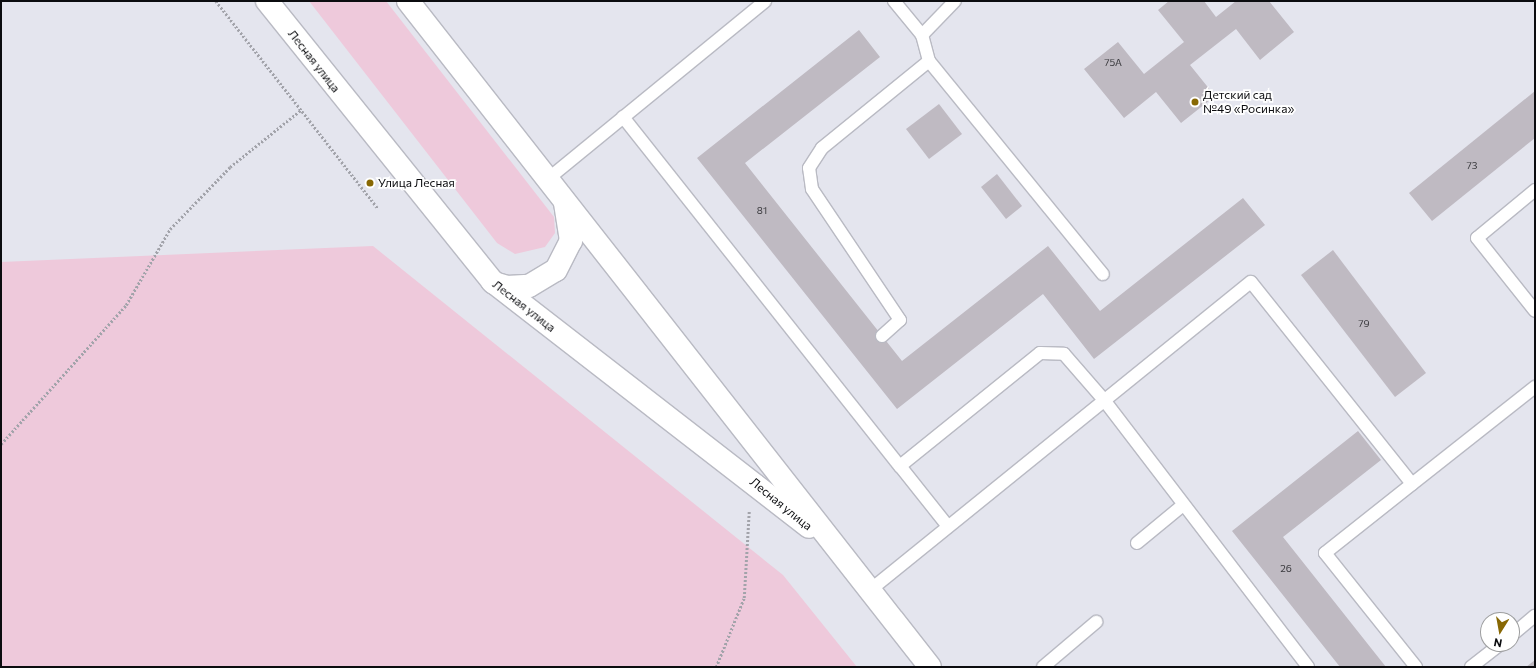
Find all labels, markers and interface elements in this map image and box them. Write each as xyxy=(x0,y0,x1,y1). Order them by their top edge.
street label: Лесная улица xyxy=(285,27,343,95)
house number: 75А xyxy=(1104,57,1122,69)
place label: Детский сад №49 «Росинка» xyxy=(1203,88,1294,116)
marker: Детский сад №49 «Росинка» xyxy=(1190,97,1200,107)
house number: 73 xyxy=(1467,160,1477,172)
place label: Улица Лесная xyxy=(378,176,455,190)
marker: Улица Лесная xyxy=(365,178,375,188)
house number: 81 xyxy=(757,205,767,217)
street label: Лесная улица xyxy=(490,277,558,335)
house number: 79 xyxy=(1358,318,1370,330)
street label: Лесная улица xyxy=(747,475,815,533)
house number: 26 xyxy=(1280,563,1292,575)
north arrow xyxy=(1480,612,1520,652)
text: N xyxy=(1493,636,1503,650)

